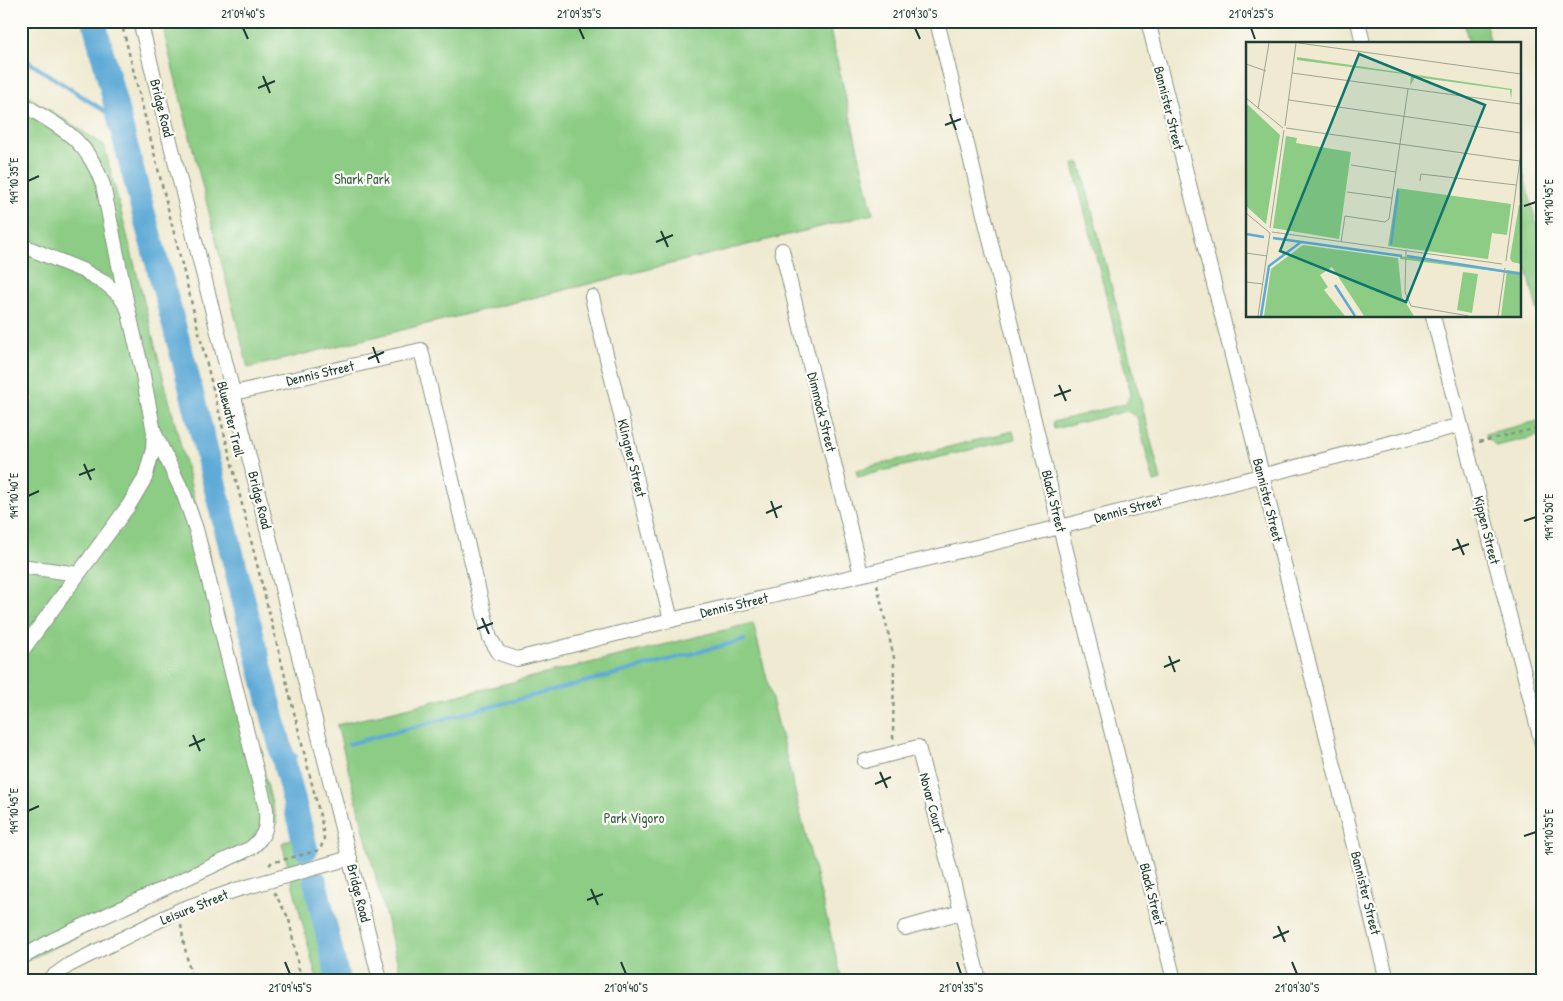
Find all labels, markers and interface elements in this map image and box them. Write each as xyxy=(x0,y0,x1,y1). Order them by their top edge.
text: 21°09'40"S xyxy=(221,5,265,22)
text: 21°09'35"S xyxy=(557,5,602,22)
text: 21°09'30"S xyxy=(893,5,938,22)
text: 21°09'25"S xyxy=(1229,5,1274,22)
inset map xyxy=(1246,42,1520,318)
street label: Bannister Street xyxy=(1150,64,1189,152)
street label: Bridge Road xyxy=(145,77,179,140)
text: 149°10'35"E xyxy=(5,157,22,205)
park label: Shark Park xyxy=(334,169,390,188)
text: 149°10'45"E xyxy=(1540,178,1557,225)
street label: Dennis Street xyxy=(284,355,356,390)
street label: Dimmock Street xyxy=(803,370,842,454)
street label: Bluewater Trail xyxy=(213,379,250,459)
street label: Klingner Street xyxy=(613,417,651,499)
street label: Bannister Street xyxy=(1249,456,1288,544)
street label: Black Street xyxy=(1038,468,1071,534)
street label: Bridge Road xyxy=(243,469,277,532)
text: 149°10'40"E xyxy=(5,472,22,519)
street label: Dennis Street xyxy=(1092,490,1164,527)
text: 149°10'50"E xyxy=(1540,493,1557,541)
street label: Kippen Street xyxy=(1469,494,1505,567)
street label: Dennis Street xyxy=(698,587,770,622)
street label: Novar Court xyxy=(915,771,950,835)
text: 149°10'45"E xyxy=(5,787,22,834)
park label: Park Vigoro xyxy=(604,808,665,828)
text: 149°10'55"E xyxy=(1540,808,1557,855)
street label: Bannister Street xyxy=(1347,849,1386,937)
street label: Black Street xyxy=(1136,861,1169,927)
street label: Bridge Road xyxy=(342,862,376,925)
street label: Leisure Street xyxy=(157,884,231,929)
text: 21°09'45"S xyxy=(268,979,312,996)
text: 21°09'40"S xyxy=(604,979,648,996)
text: 21°09'35"S xyxy=(939,979,984,996)
text: 21°09'30"S xyxy=(1275,979,1320,996)

